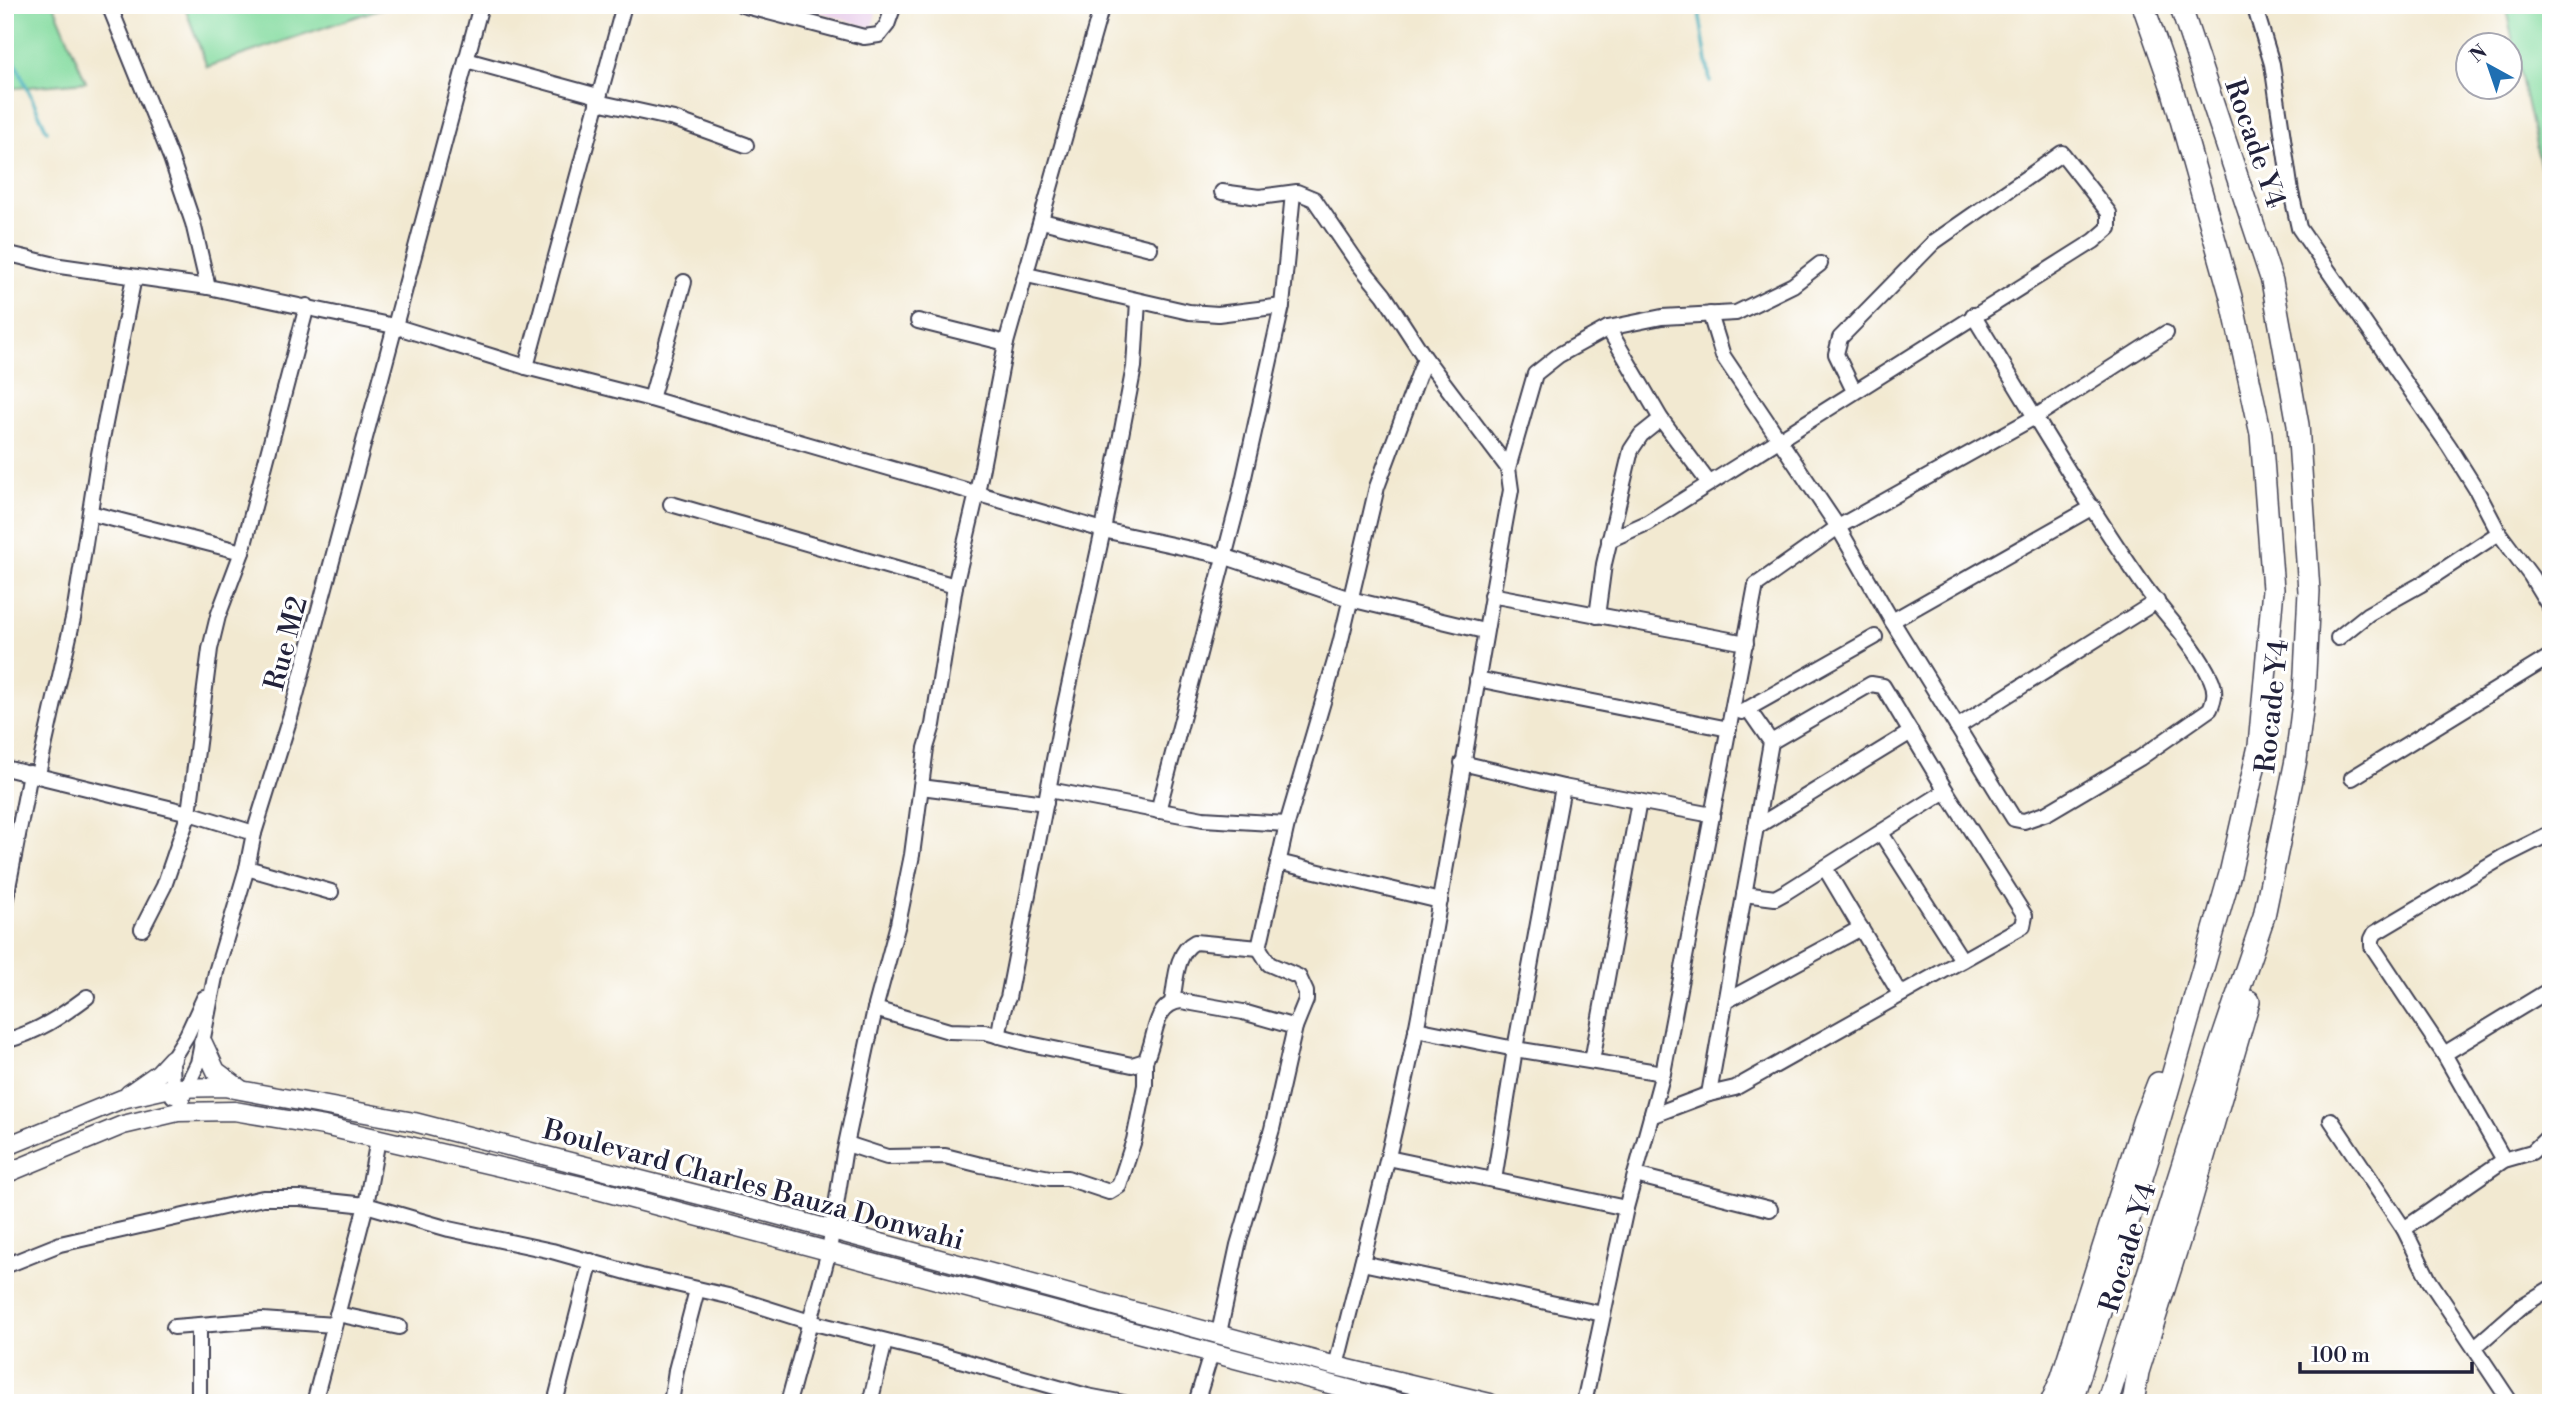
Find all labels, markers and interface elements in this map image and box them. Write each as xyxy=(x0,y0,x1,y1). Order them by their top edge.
north arrow xyxy=(2454,32,2524,102)
text: N xyxy=(2465,40,2492,68)
street label: Rocade Y4 xyxy=(2216,74,2293,213)
street label: Rue M2 xyxy=(257,593,316,694)
street label: Rocade Y4 xyxy=(2248,638,2297,775)
street label: Boulevard Charles Bauza Donwahi xyxy=(538,1112,968,1259)
street label: Rocade Y4 xyxy=(2092,1178,2165,1317)
scale bar xyxy=(2300,1331,2472,1375)
text: 100 m xyxy=(2311,1343,2370,1369)

